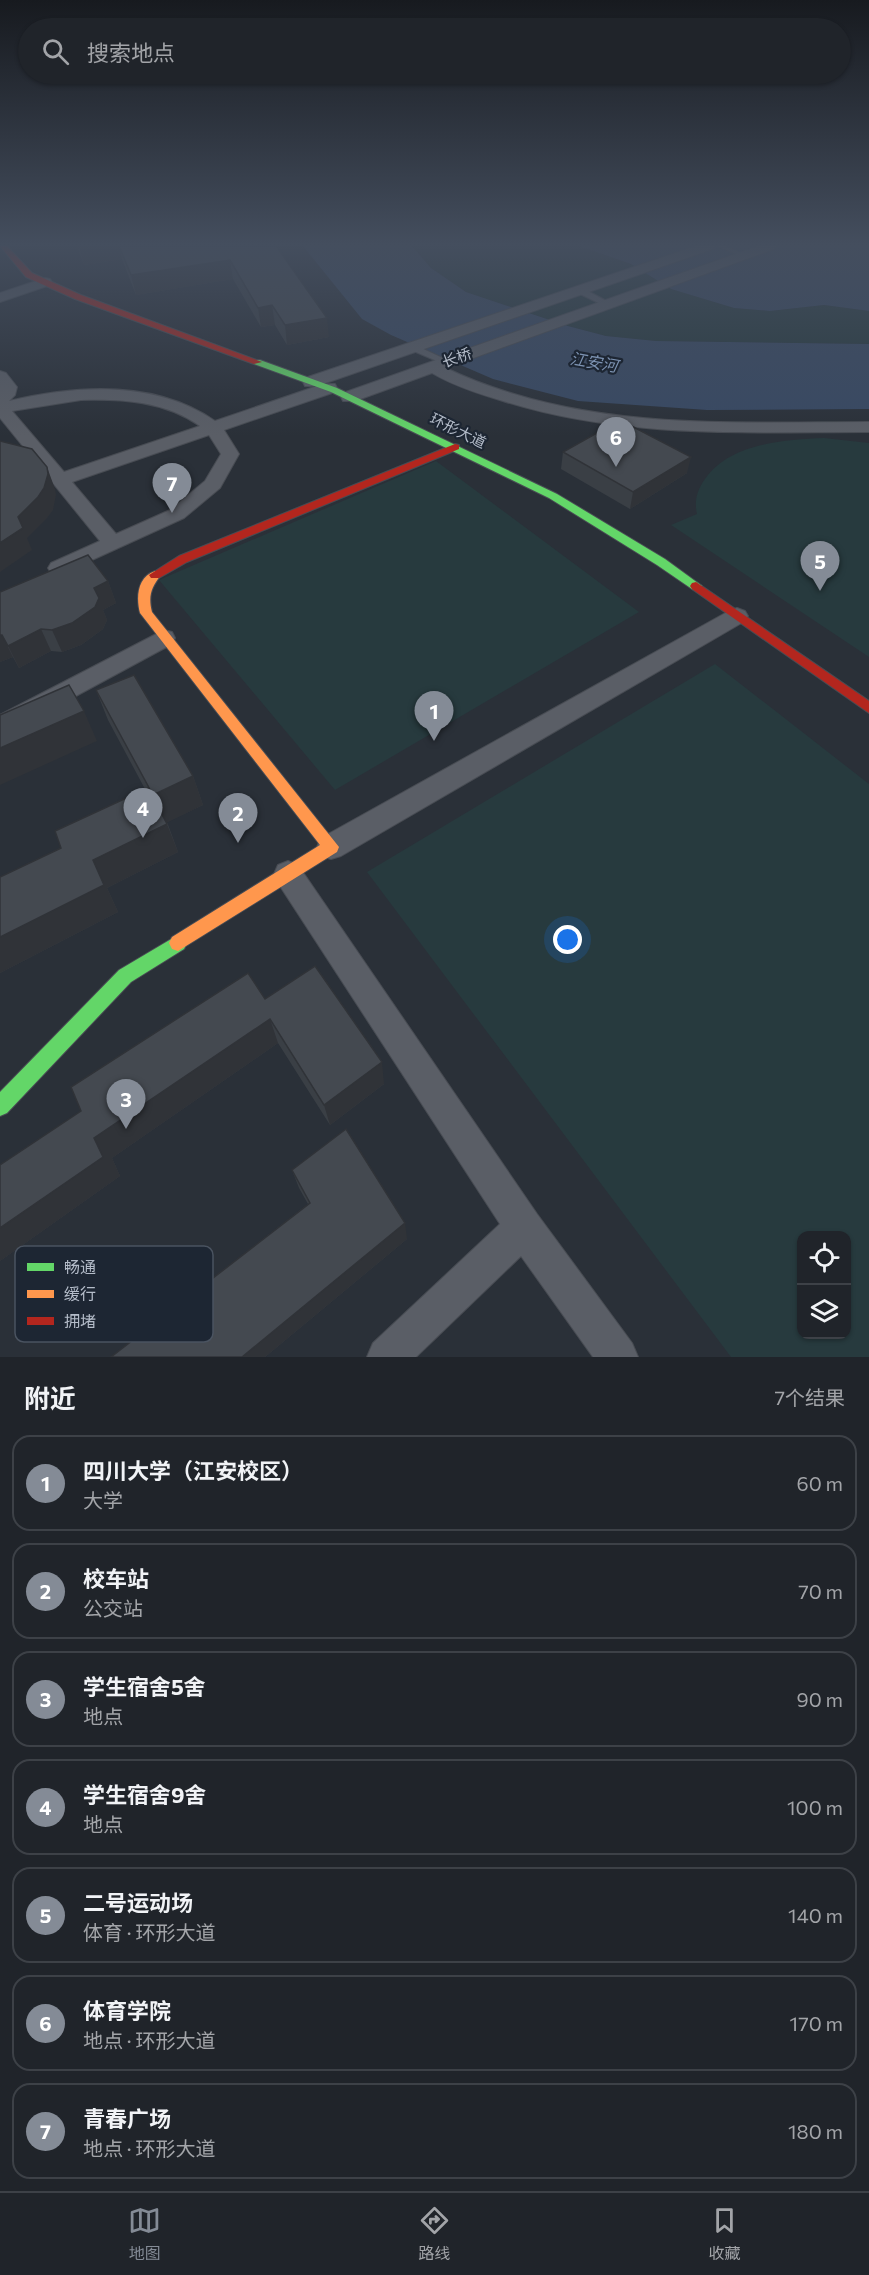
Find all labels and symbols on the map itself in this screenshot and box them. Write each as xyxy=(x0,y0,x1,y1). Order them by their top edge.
street label: 长桥 xyxy=(439,343,474,371)
water label: 江安河 xyxy=(569,348,622,376)
street label: 环形大道 xyxy=(428,409,489,451)
pin: 6 xyxy=(596,418,636,467)
pin: 7 xyxy=(152,464,192,513)
pin: 5 xyxy=(800,542,840,591)
pin: 1 xyxy=(414,692,454,741)
pin: 4 xyxy=(124,788,162,838)
pin: 2 xyxy=(218,794,258,843)
your location xyxy=(553,925,582,954)
pin: 3 xyxy=(106,1080,146,1129)
legend xyxy=(15,1246,213,1342)
text: 畅通 xyxy=(64,1257,96,1276)
text: 缓行 xyxy=(64,1284,96,1303)
text: 拥堵 xyxy=(64,1311,96,1330)

